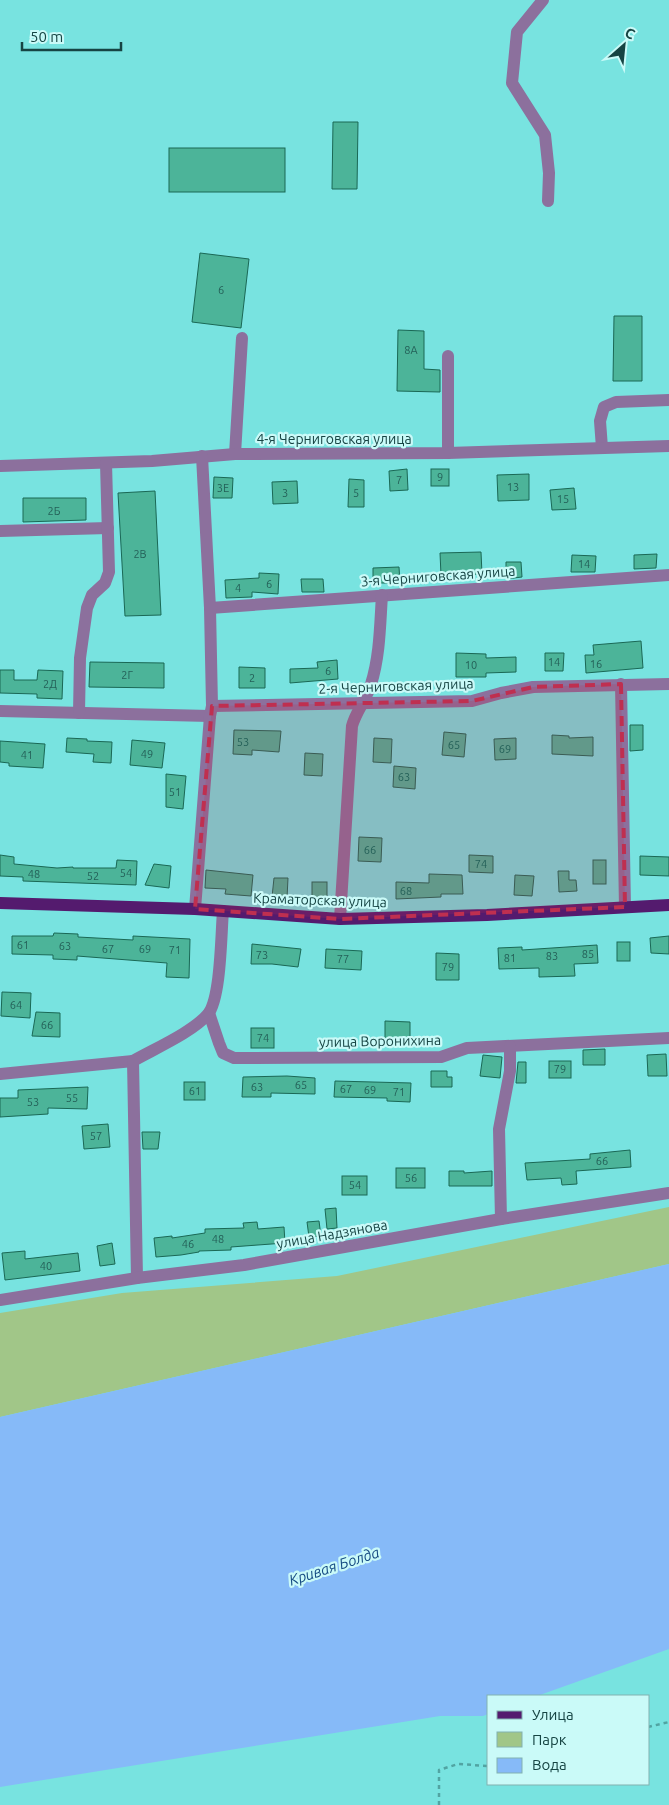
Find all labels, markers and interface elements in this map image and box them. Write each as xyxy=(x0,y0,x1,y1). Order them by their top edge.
scale bar xyxy=(22,20,121,52)
north arrow xyxy=(599,20,649,70)
text: С xyxy=(622,24,638,43)
text: 50 m xyxy=(30,28,63,45)
house number: 6 xyxy=(218,284,224,296)
house number: 8А xyxy=(404,344,419,356)
street label: 4-я Черниговская улица xyxy=(256,431,412,447)
house number: 9 xyxy=(437,471,443,483)
house number: 7 xyxy=(396,474,402,486)
house number: 13 xyxy=(507,481,519,493)
house number: 3Е xyxy=(217,482,229,494)
house number: 3 xyxy=(282,487,288,499)
house number: 5 xyxy=(353,487,359,499)
house number: 15 xyxy=(557,493,569,505)
house number: 2Б xyxy=(48,505,61,517)
house number: 2В xyxy=(133,548,147,560)
house number: 14 xyxy=(578,558,590,570)
street label: 3-я Черниговская улица xyxy=(360,563,516,589)
house number: 6 xyxy=(266,578,272,590)
house number: 4 xyxy=(235,582,241,594)
house number: 14 xyxy=(548,656,560,668)
house number: 16 xyxy=(590,658,602,670)
house number: 10 xyxy=(465,659,477,671)
house number: 6 xyxy=(325,665,331,677)
house number: 2Г xyxy=(121,669,133,681)
house number: 2 xyxy=(249,672,255,684)
street label: 2-я Черниговская улица xyxy=(318,675,474,697)
house number: 2Д xyxy=(43,678,57,690)
house number: 53 xyxy=(237,736,249,748)
house number: 65 xyxy=(448,739,460,751)
house number: 69 xyxy=(499,743,511,755)
house number: 49 xyxy=(141,748,153,760)
house number: 41 xyxy=(21,749,33,761)
house number: 63 xyxy=(398,771,410,783)
house number: 51 xyxy=(169,786,181,798)
house number: 66 xyxy=(364,844,376,856)
house number: 74 xyxy=(475,858,487,870)
house number: 54 xyxy=(120,867,132,879)
house number: 48 xyxy=(28,868,40,880)
house number: 52 xyxy=(87,870,99,882)
house number: 68 xyxy=(400,885,412,897)
street label: Краматорская улица xyxy=(253,890,387,910)
house number: 61 xyxy=(17,939,29,951)
house number: 63 xyxy=(59,940,71,952)
house number: 67 xyxy=(102,943,114,955)
house number: 69 xyxy=(139,943,151,955)
house number: 71 xyxy=(169,944,181,956)
house number: 85 xyxy=(582,948,594,960)
house number: 73 xyxy=(256,949,268,961)
house number: 83 xyxy=(546,950,558,962)
house number: 81 xyxy=(504,952,516,964)
house number: 77 xyxy=(337,953,349,965)
house number: 79 xyxy=(442,961,454,973)
house number: 64 xyxy=(10,999,22,1011)
house number: 66 xyxy=(41,1019,53,1031)
house number: 74 xyxy=(257,1032,269,1044)
street label: улица Воронихина xyxy=(319,1032,441,1050)
house number: 79 xyxy=(554,1063,566,1075)
house number: 65 xyxy=(295,1079,307,1091)
house number: 63 xyxy=(251,1081,263,1093)
house number: 67 xyxy=(340,1083,352,1095)
house number: 69 xyxy=(364,1084,376,1096)
house number: 61 xyxy=(189,1085,201,1097)
house number: 71 xyxy=(393,1086,405,1098)
house number: 55 xyxy=(66,1092,78,1104)
house number: 53 xyxy=(27,1096,39,1108)
house number: 57 xyxy=(90,1130,102,1142)
house number: 66 xyxy=(596,1155,608,1167)
house number: 56 xyxy=(405,1172,417,1184)
house number: 54 xyxy=(349,1179,361,1191)
street label: улица Надзянова xyxy=(275,1216,389,1252)
house number: 48 xyxy=(212,1233,224,1245)
house number: 46 xyxy=(182,1238,194,1250)
house number: 40 xyxy=(40,1260,52,1272)
water label: Кривая Болда xyxy=(287,1543,381,1589)
legend xyxy=(487,1695,649,1785)
text: Улица xyxy=(532,1706,574,1723)
text: Парк xyxy=(532,1731,567,1748)
text: Вода xyxy=(532,1756,567,1773)

